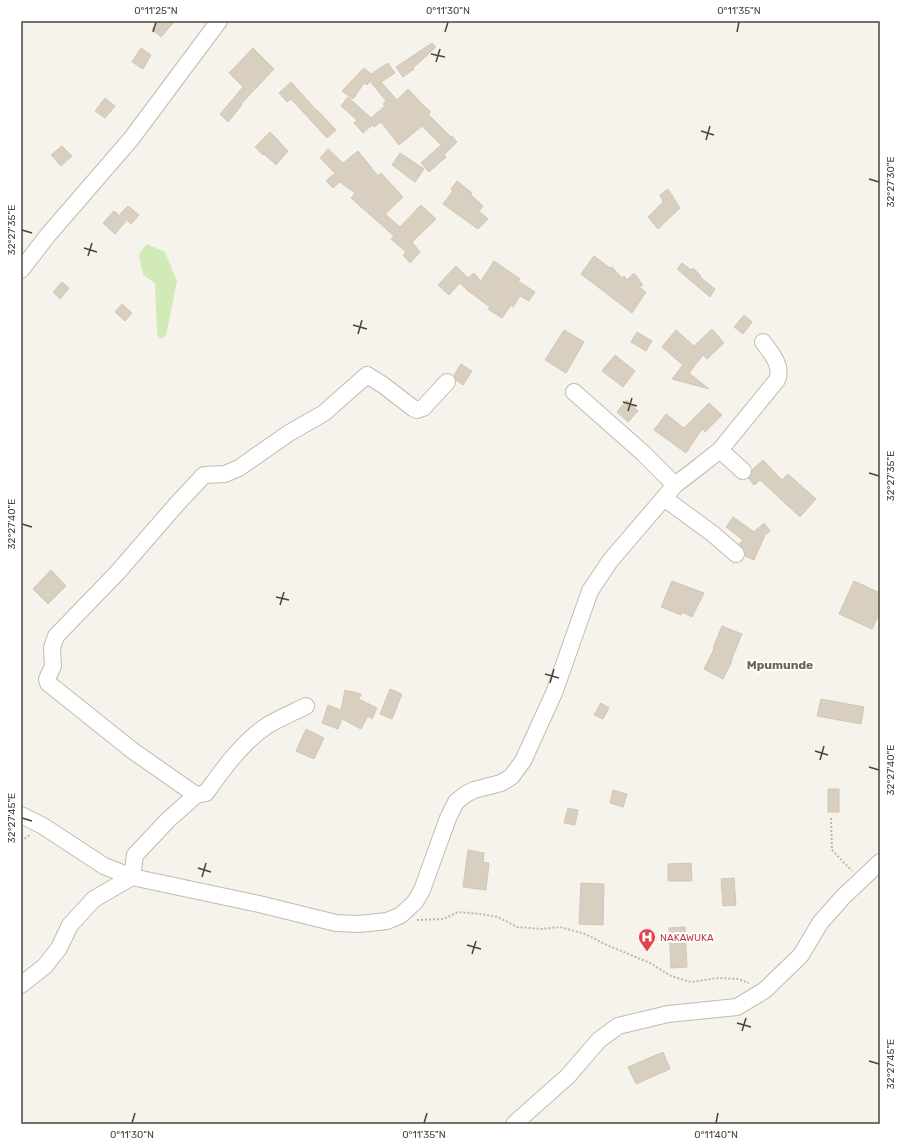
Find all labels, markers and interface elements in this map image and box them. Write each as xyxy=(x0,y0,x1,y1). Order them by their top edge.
text: 0°11'25"N xyxy=(134,5,178,17)
text: 0°11'30"N xyxy=(426,5,470,17)
text: 0°11'35"N xyxy=(717,5,761,17)
text: 32°27'30"E xyxy=(885,156,897,208)
text: 32°27'35"E xyxy=(6,205,18,255)
text: 32°27'35"E xyxy=(885,451,897,501)
text: 32°27'40"E xyxy=(6,499,18,549)
district label: Mpumunde xyxy=(747,658,813,672)
text: 32°27'40"E xyxy=(885,745,897,795)
text: 32°27'45"E xyxy=(6,793,18,843)
hospital icon: NAKAWUKA xyxy=(637,927,657,952)
place label: NAKAWUKA xyxy=(660,932,714,944)
text: 32°27'45"E xyxy=(885,1039,897,1089)
text: 0°11'30"N xyxy=(110,1129,154,1141)
text: 0°11'35"N xyxy=(402,1129,446,1141)
text: 0°11'40"N xyxy=(694,1129,738,1141)

